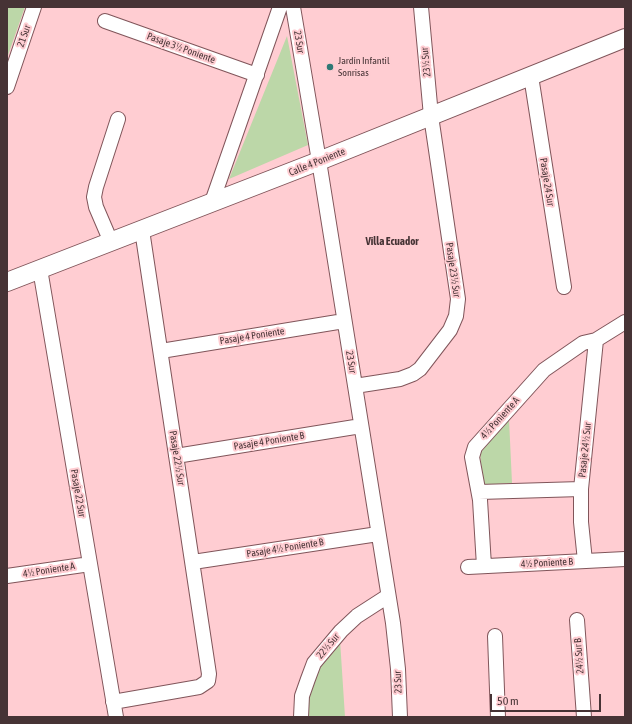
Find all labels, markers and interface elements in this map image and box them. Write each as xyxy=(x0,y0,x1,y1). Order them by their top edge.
street label: 21 Sur xyxy=(15,23,33,49)
street label: Pasaje 3½ Poniente xyxy=(145,30,217,66)
street label: 23 Sur xyxy=(291,30,307,54)
street label: 23½ Sur xyxy=(419,47,433,77)
place label: Jardín Infantil Sonrisas xyxy=(338,55,390,78)
marker: Jardín Infantil Sonrisas xyxy=(325,62,335,72)
street label: Calle 4 Poniente xyxy=(287,145,347,179)
street label: Pasaje 24 Sur xyxy=(537,157,557,207)
district label: Villa Ecuador xyxy=(365,235,419,249)
street label: Pasaje 23½ Sur xyxy=(443,242,463,298)
street label: Pasaje 4 Poniente xyxy=(219,325,285,347)
street label: 23 Sur xyxy=(343,350,359,374)
street label: 4½ Poniente A xyxy=(478,395,522,441)
street label: Pasaje 24½ Sur xyxy=(576,422,594,478)
street label: Pasaje 4 Poniente B xyxy=(233,429,305,453)
street label: Pasaje 22½ Sur xyxy=(167,430,187,486)
street label: Pasaje 22 Sur xyxy=(68,468,88,518)
street label: Pasaje 4½ Poniente B xyxy=(246,536,324,560)
street label: 4½ Poniente B xyxy=(521,556,573,570)
street label: 4½ Poniente A xyxy=(22,560,76,580)
street label: 22½ Sur xyxy=(314,631,342,661)
street label: 24½ Sur B xyxy=(572,638,586,674)
street label: 23 Sur xyxy=(392,670,404,694)
scale bar xyxy=(492,686,603,712)
text: 50 m xyxy=(497,694,519,708)

